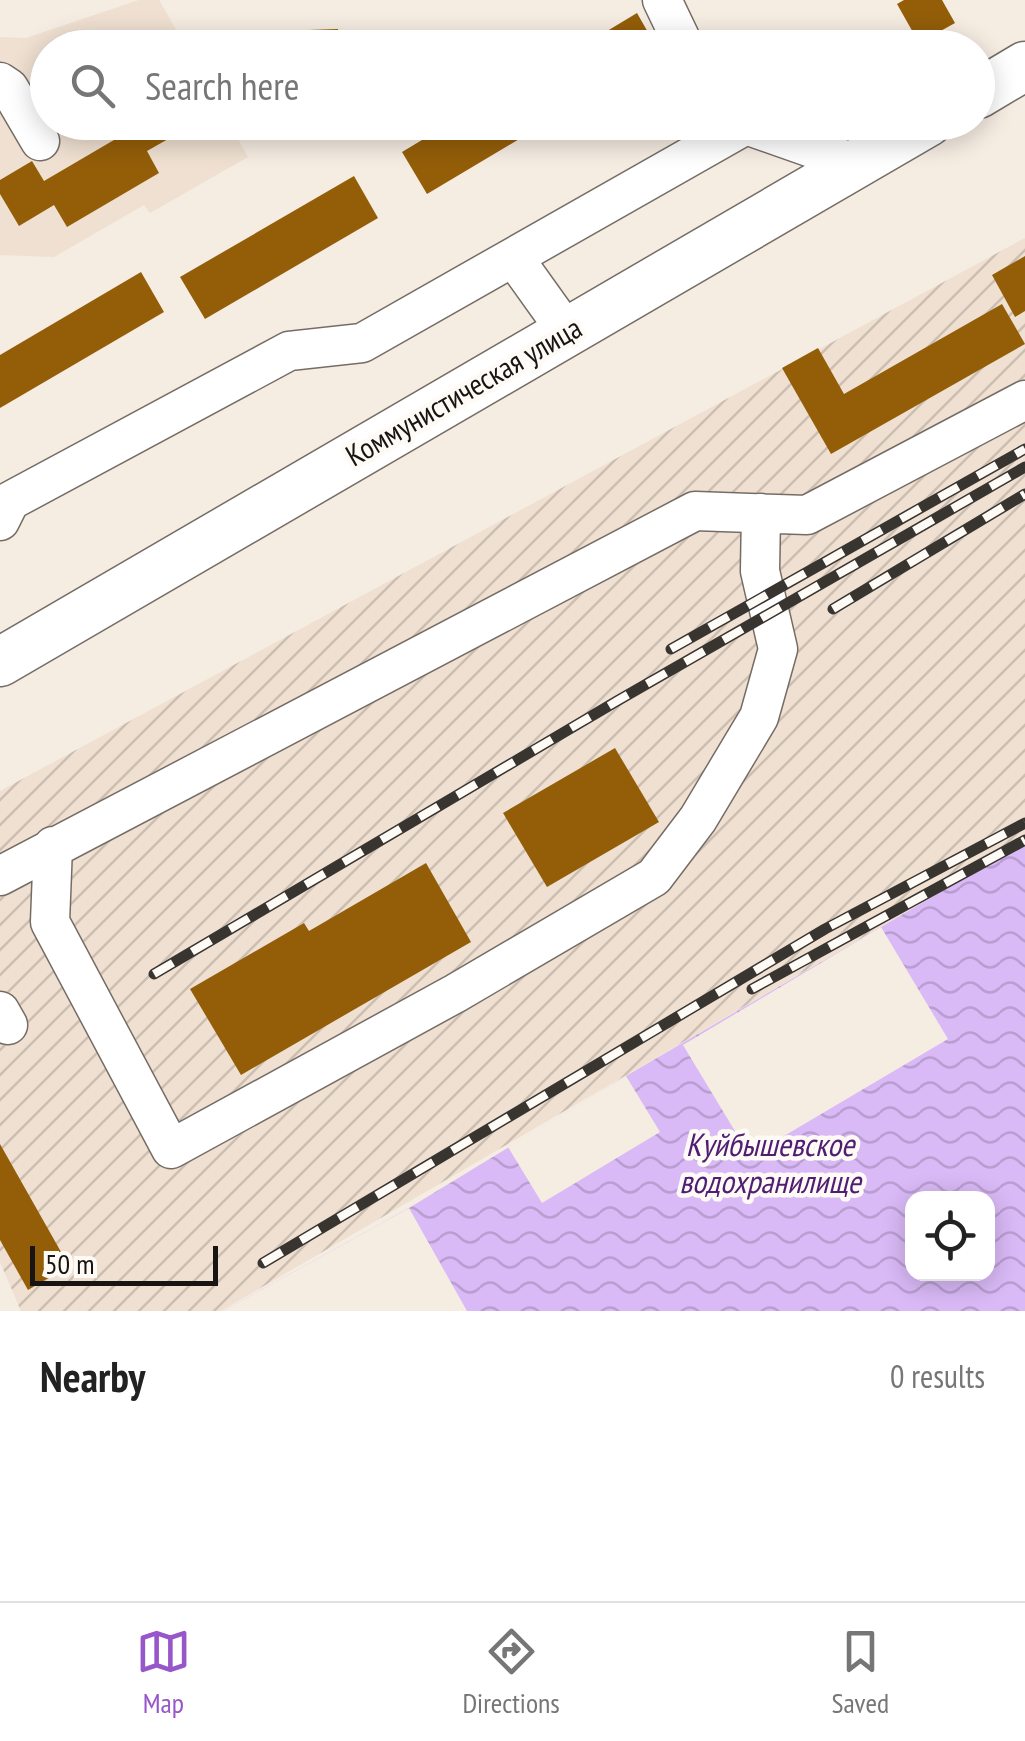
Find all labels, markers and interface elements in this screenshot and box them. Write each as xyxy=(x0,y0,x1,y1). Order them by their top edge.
search box xyxy=(30,30,995,140)
icon: search xyxy=(65,58,120,113)
text: Search here xyxy=(145,61,299,110)
street label: Коммунистическая улица xyxy=(338,307,588,474)
water label: Куйбышевское водохранилище xyxy=(679,1123,863,1202)
map controls xyxy=(905,1191,995,1281)
button: locate xyxy=(905,1191,995,1281)
scale bar xyxy=(30,1241,218,1286)
text: 50 m xyxy=(45,1245,94,1282)
text: Nearby xyxy=(40,1349,145,1404)
text: 0 results xyxy=(890,1355,985,1397)
tab: Map xyxy=(136,1624,191,1721)
tab: Directions xyxy=(462,1624,560,1721)
tab: Saved xyxy=(831,1624,889,1721)

